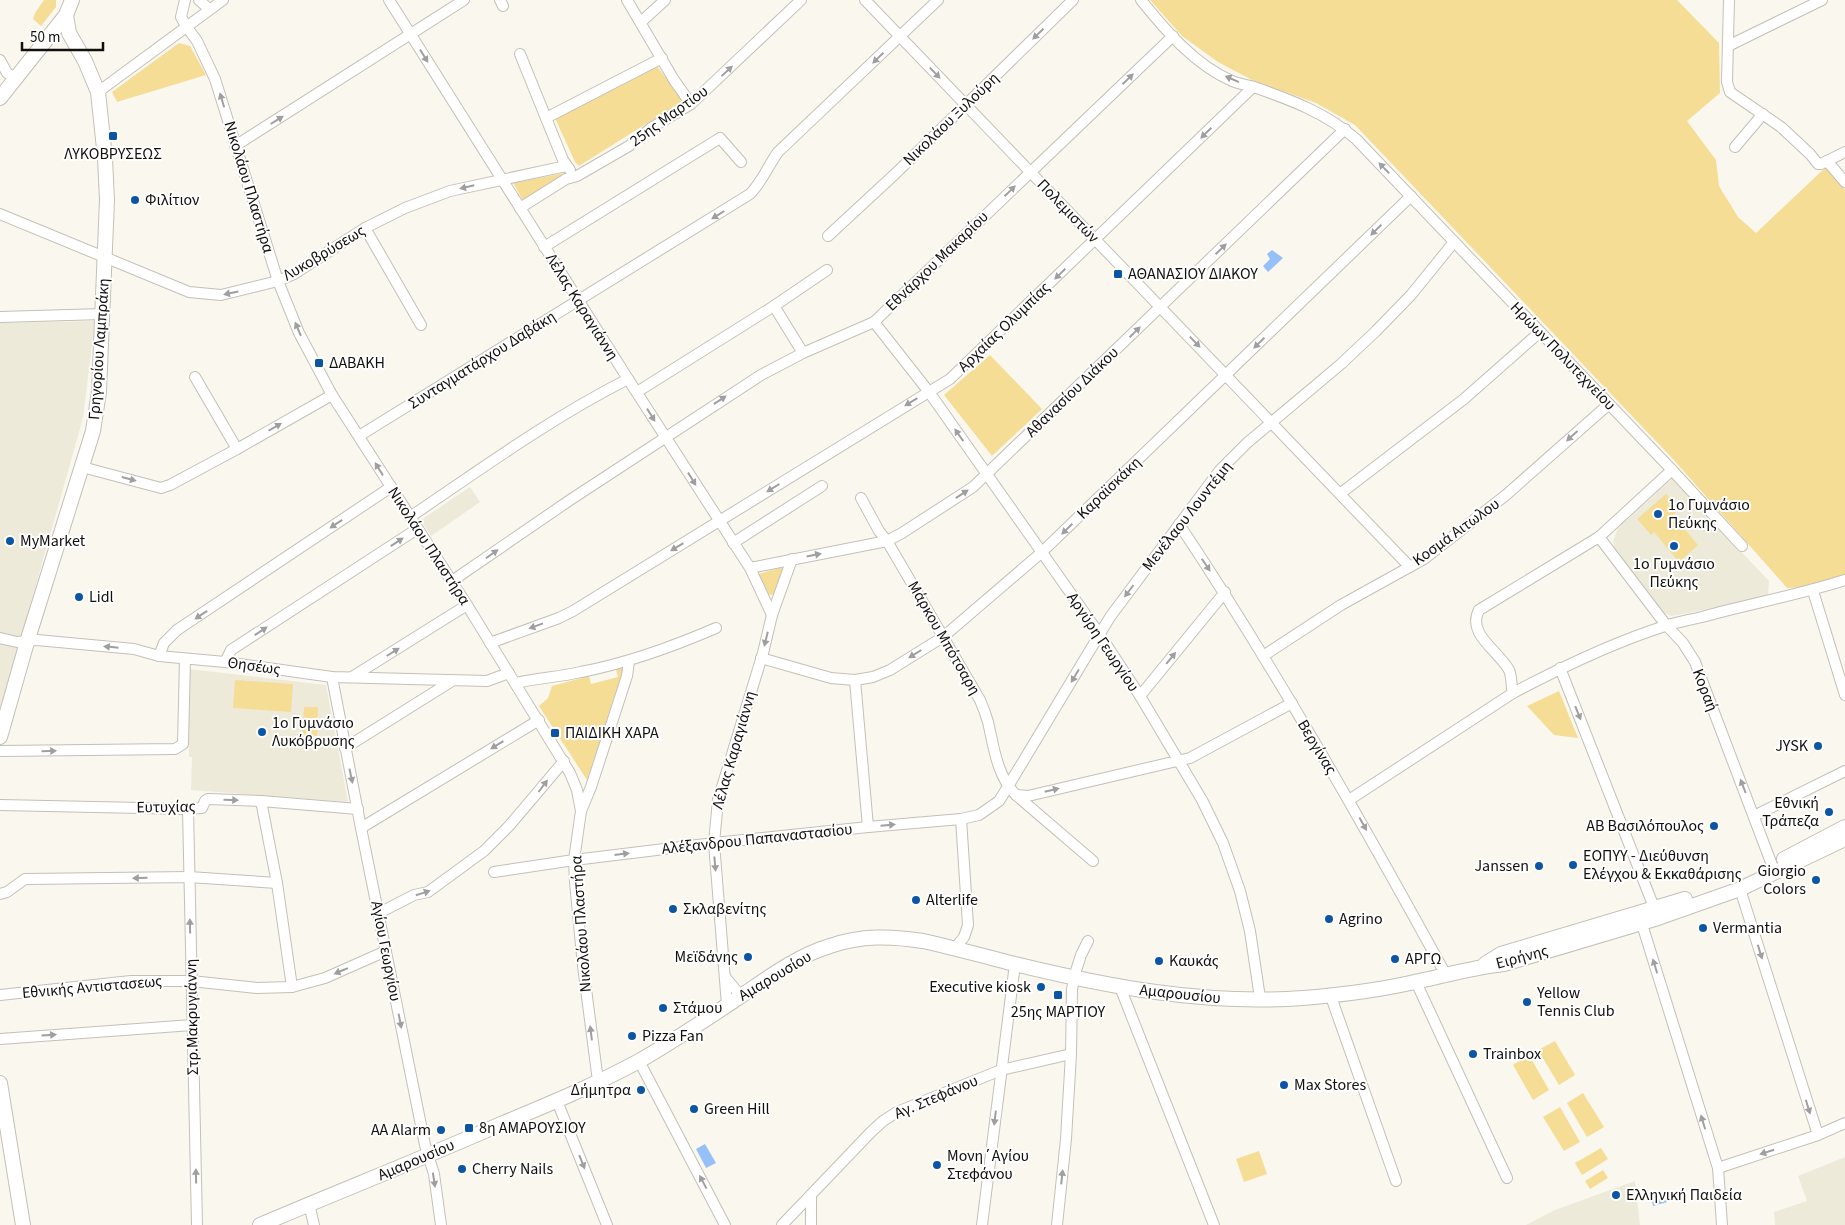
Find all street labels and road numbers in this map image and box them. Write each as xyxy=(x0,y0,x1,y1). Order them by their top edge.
street label: Νικολάου Ξυλούρη xyxy=(898,67,1004,171)
street label: 25ης Μαρτίου xyxy=(625,80,713,152)
street label: Νικολάου Πλαστήρα xyxy=(218,118,280,256)
street label: Πολεμιστών xyxy=(1032,174,1104,248)
street label: Εθνάρχου Μακαρίου xyxy=(881,206,993,316)
street label: Λυκοβρύσεως xyxy=(279,220,369,286)
street label: Λέλας Καραγιάννη xyxy=(540,249,624,365)
street label: Γρηγορίου Λαμπράκη xyxy=(83,277,115,421)
street label: Αρχαίας Ολυμπίας xyxy=(953,277,1055,377)
street label: Ηρώων Πολυτεχνείου xyxy=(1505,297,1621,415)
street label: Συνταγματάρχου Δαβάκη xyxy=(404,306,560,414)
street label: Αθανασίου Διάκου xyxy=(1021,342,1123,442)
street label: Καραϊσκάκη xyxy=(1072,452,1146,524)
street label: Μενέλαου Λουντέμη xyxy=(1137,456,1237,576)
street label: Νικολάου Πλαστήρα xyxy=(383,483,476,609)
street label: Κοσμά Αιτωλου xyxy=(1408,493,1504,571)
street label: Μάρκου Μπότσαρη xyxy=(902,577,986,699)
street label: Αργύρη Γεωργίου xyxy=(1062,588,1144,696)
street label: Θησέως xyxy=(226,651,282,681)
street label: Κοραή xyxy=(1687,665,1723,715)
street label: Λέλας Καραγιάννη xyxy=(707,688,761,812)
street label: Βεργίνας xyxy=(1292,716,1342,779)
street label: Ευτυχίας xyxy=(136,795,196,819)
street label: Αλέξανδρου Παπαναστασίου xyxy=(660,818,854,860)
street label: Νικολάου Πλαστήρα xyxy=(565,855,597,993)
street label: Αγίου Γεωργίου xyxy=(365,899,407,1003)
street label: Ειρήνης xyxy=(1493,939,1551,975)
street label: Αμαρουσίου xyxy=(734,946,816,1006)
street label: Στρ.Μακρυγιάννη xyxy=(180,958,204,1076)
street label: Εθνικής Αντιστασεως xyxy=(21,970,163,1004)
street label: Αμαρουσίου xyxy=(1138,979,1222,1009)
street label: Αγ. Στεφάνου xyxy=(891,1069,981,1125)
street label: Αμαρουσίου xyxy=(374,1134,458,1186)

